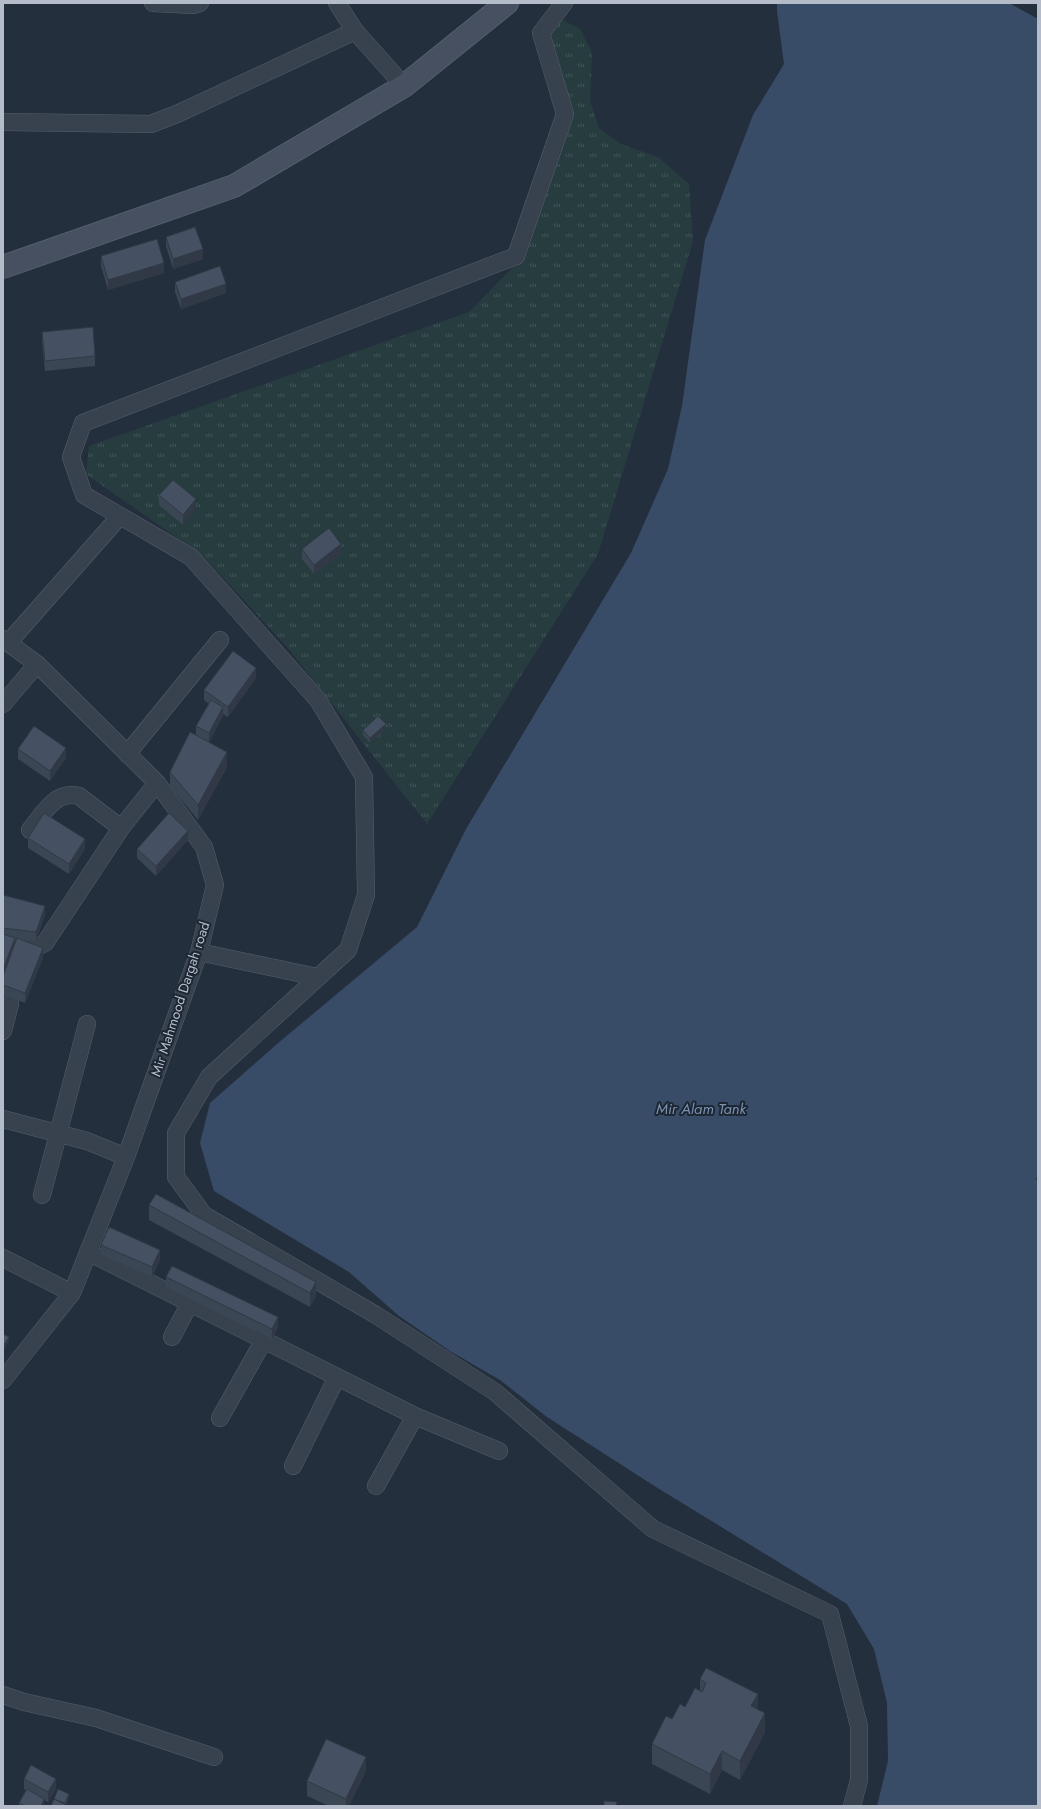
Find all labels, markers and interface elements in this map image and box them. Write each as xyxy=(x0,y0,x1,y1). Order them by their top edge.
street label: Mir Mahmood Dargah road xyxy=(145,919,215,1079)
water label: Mir Alam Tank xyxy=(656,1098,746,1120)

